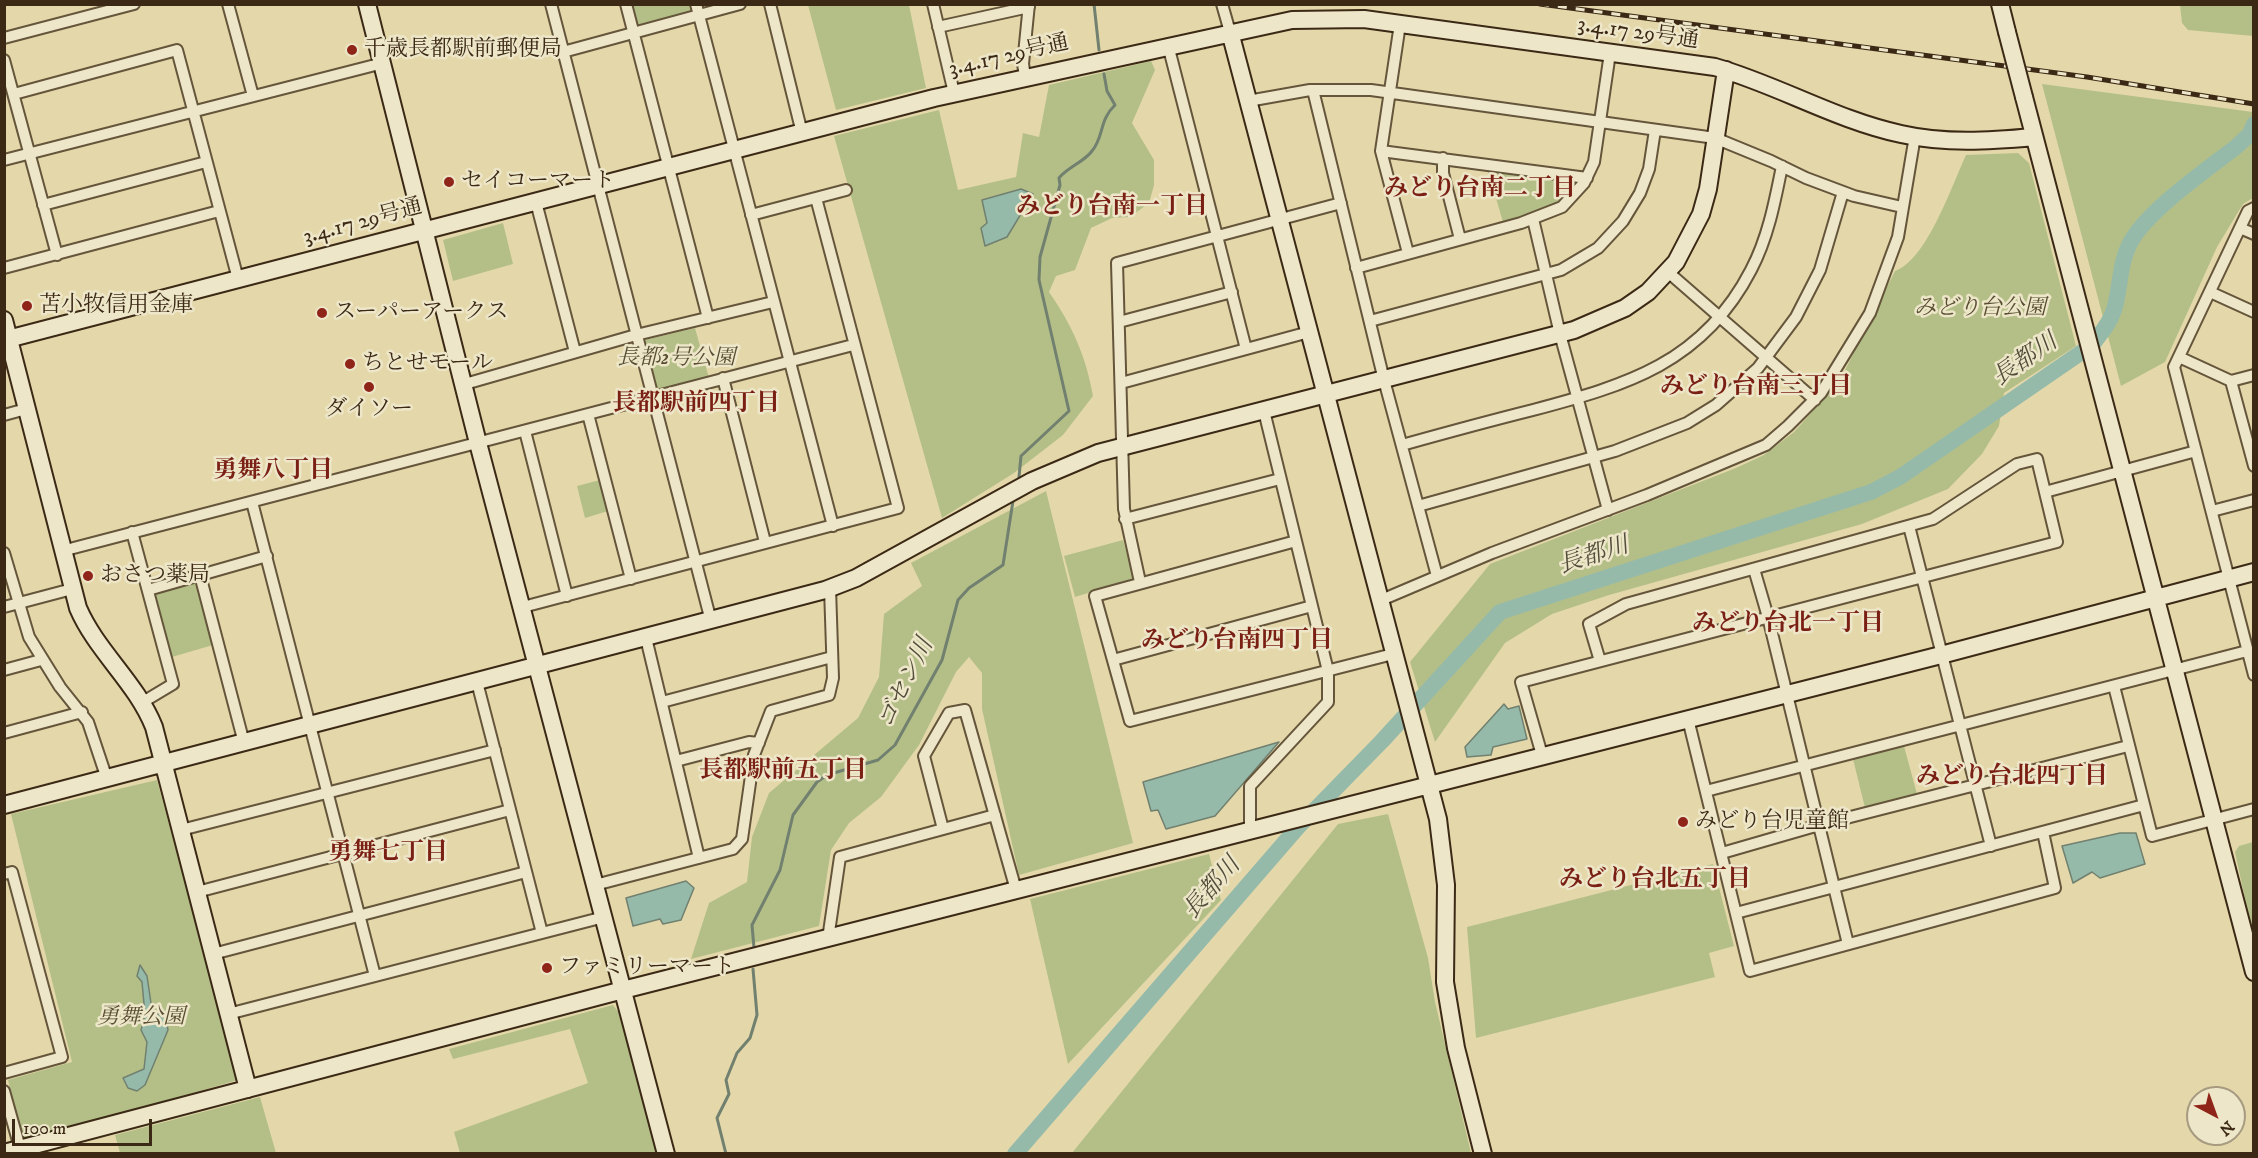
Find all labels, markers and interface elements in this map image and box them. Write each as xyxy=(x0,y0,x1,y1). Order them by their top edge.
street label: 3.4.17 29号通 xyxy=(1576,12,1700,56)
street label: 3.4.17 29号通 xyxy=(946,30,1072,84)
place label: 千歳長都駅前郵便局 xyxy=(364,37,562,63)
marker: 千歳長都駅前郵便局 xyxy=(345,43,359,57)
place label: セイコーマート xyxy=(461,169,615,195)
marker: セイコーマート xyxy=(442,175,456,189)
district label: みどり台南二丁目 xyxy=(1384,176,1576,204)
street label: 3.4.17 29号通 xyxy=(301,194,425,252)
district label: みどり台南一丁目 xyxy=(1016,194,1208,222)
place label: 苫小牧信用金庫 xyxy=(39,293,193,319)
park label: みどり台公園 xyxy=(1914,296,2046,322)
marker: 苫小牧信用金庫 xyxy=(20,299,34,313)
place label: スーパーアークス xyxy=(334,300,508,326)
marker: スーパーアークス xyxy=(315,306,329,320)
water label: 長都川 xyxy=(1988,329,2064,393)
park label: 長都2号公園 xyxy=(617,346,735,372)
place label: ちとせモール xyxy=(362,351,493,377)
marker: ちとせモール xyxy=(343,357,357,371)
district label: みどり台南三丁目 xyxy=(1660,374,1852,402)
marker: ダイソー xyxy=(362,380,376,394)
district label: 長都駅前四丁目 xyxy=(612,391,780,419)
place label: ダイソー xyxy=(325,397,413,423)
district label: 勇舞八丁目 xyxy=(213,458,333,486)
water label: 長都川 xyxy=(1555,532,1633,582)
place label: おさつ薬局 xyxy=(100,563,210,589)
marker: おさつ薬局 xyxy=(81,569,95,583)
district label: みどり台北一丁目 xyxy=(1692,611,1884,639)
district label: みどり台南四丁目 xyxy=(1141,628,1333,656)
water label: ゴセン川 xyxy=(873,635,941,733)
district label: 長都駅前五丁目 xyxy=(699,758,867,786)
district label: みどり台北四丁目 xyxy=(1916,764,2108,792)
place label: みどり台児童館 xyxy=(1695,809,1849,835)
marker: みどり台児童館 xyxy=(1676,815,1690,829)
district label: 勇舞七丁目 xyxy=(328,840,448,868)
water label: 長都川 xyxy=(1179,852,1247,926)
district label: みどり台北五丁目 xyxy=(1559,867,1751,895)
place label: ファミリーマート xyxy=(559,955,735,981)
marker: ファミリーマート xyxy=(540,961,554,975)
park label: 勇舞公園 xyxy=(97,1005,185,1031)
north arrow xyxy=(2186,1086,2246,1146)
scale bar xyxy=(15,1107,154,1145)
text: N xyxy=(2215,1116,2238,1140)
text: 100 m xyxy=(23,1118,66,1140)

